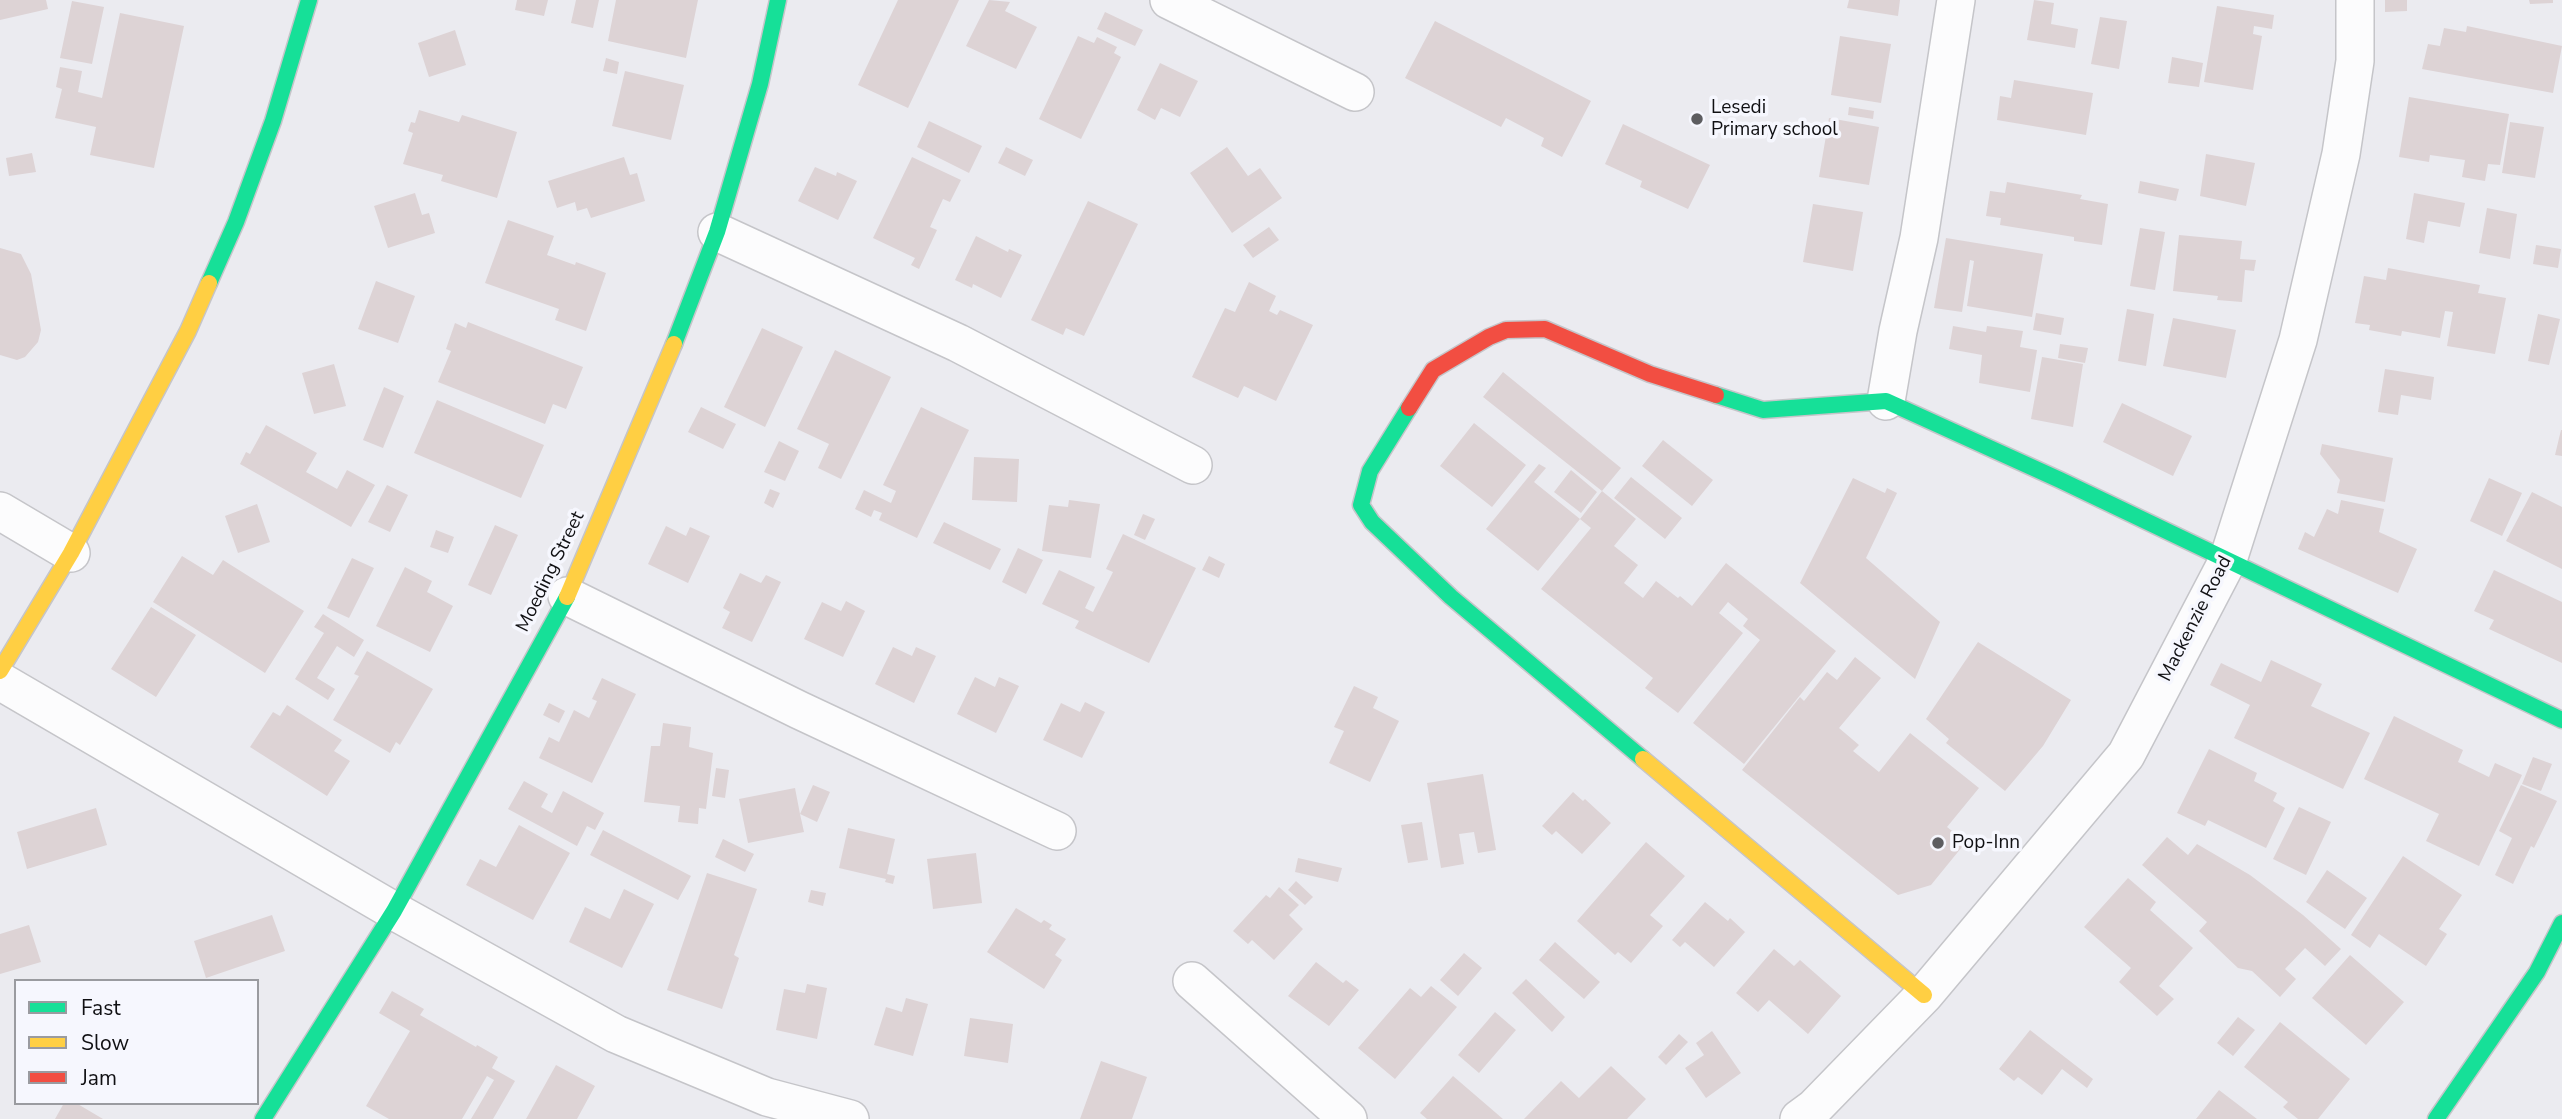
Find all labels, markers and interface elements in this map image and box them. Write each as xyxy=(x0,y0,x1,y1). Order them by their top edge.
place label: Lesedi Primary school xyxy=(1711,97,1838,141)
marker: Lesedi Primary school xyxy=(1689,111,1705,127)
street label: Moeding Street xyxy=(512,508,590,636)
street label: Mackenzie Road xyxy=(2155,552,2237,686)
place label: Pop-Inn xyxy=(1952,832,2020,854)
marker: Pop-Inn xyxy=(1930,835,1946,851)
legend xyxy=(14,979,259,1105)
text: Fast xyxy=(81,994,121,1022)
text: Slow xyxy=(81,1029,129,1057)
text: Jam xyxy=(81,1064,117,1092)

